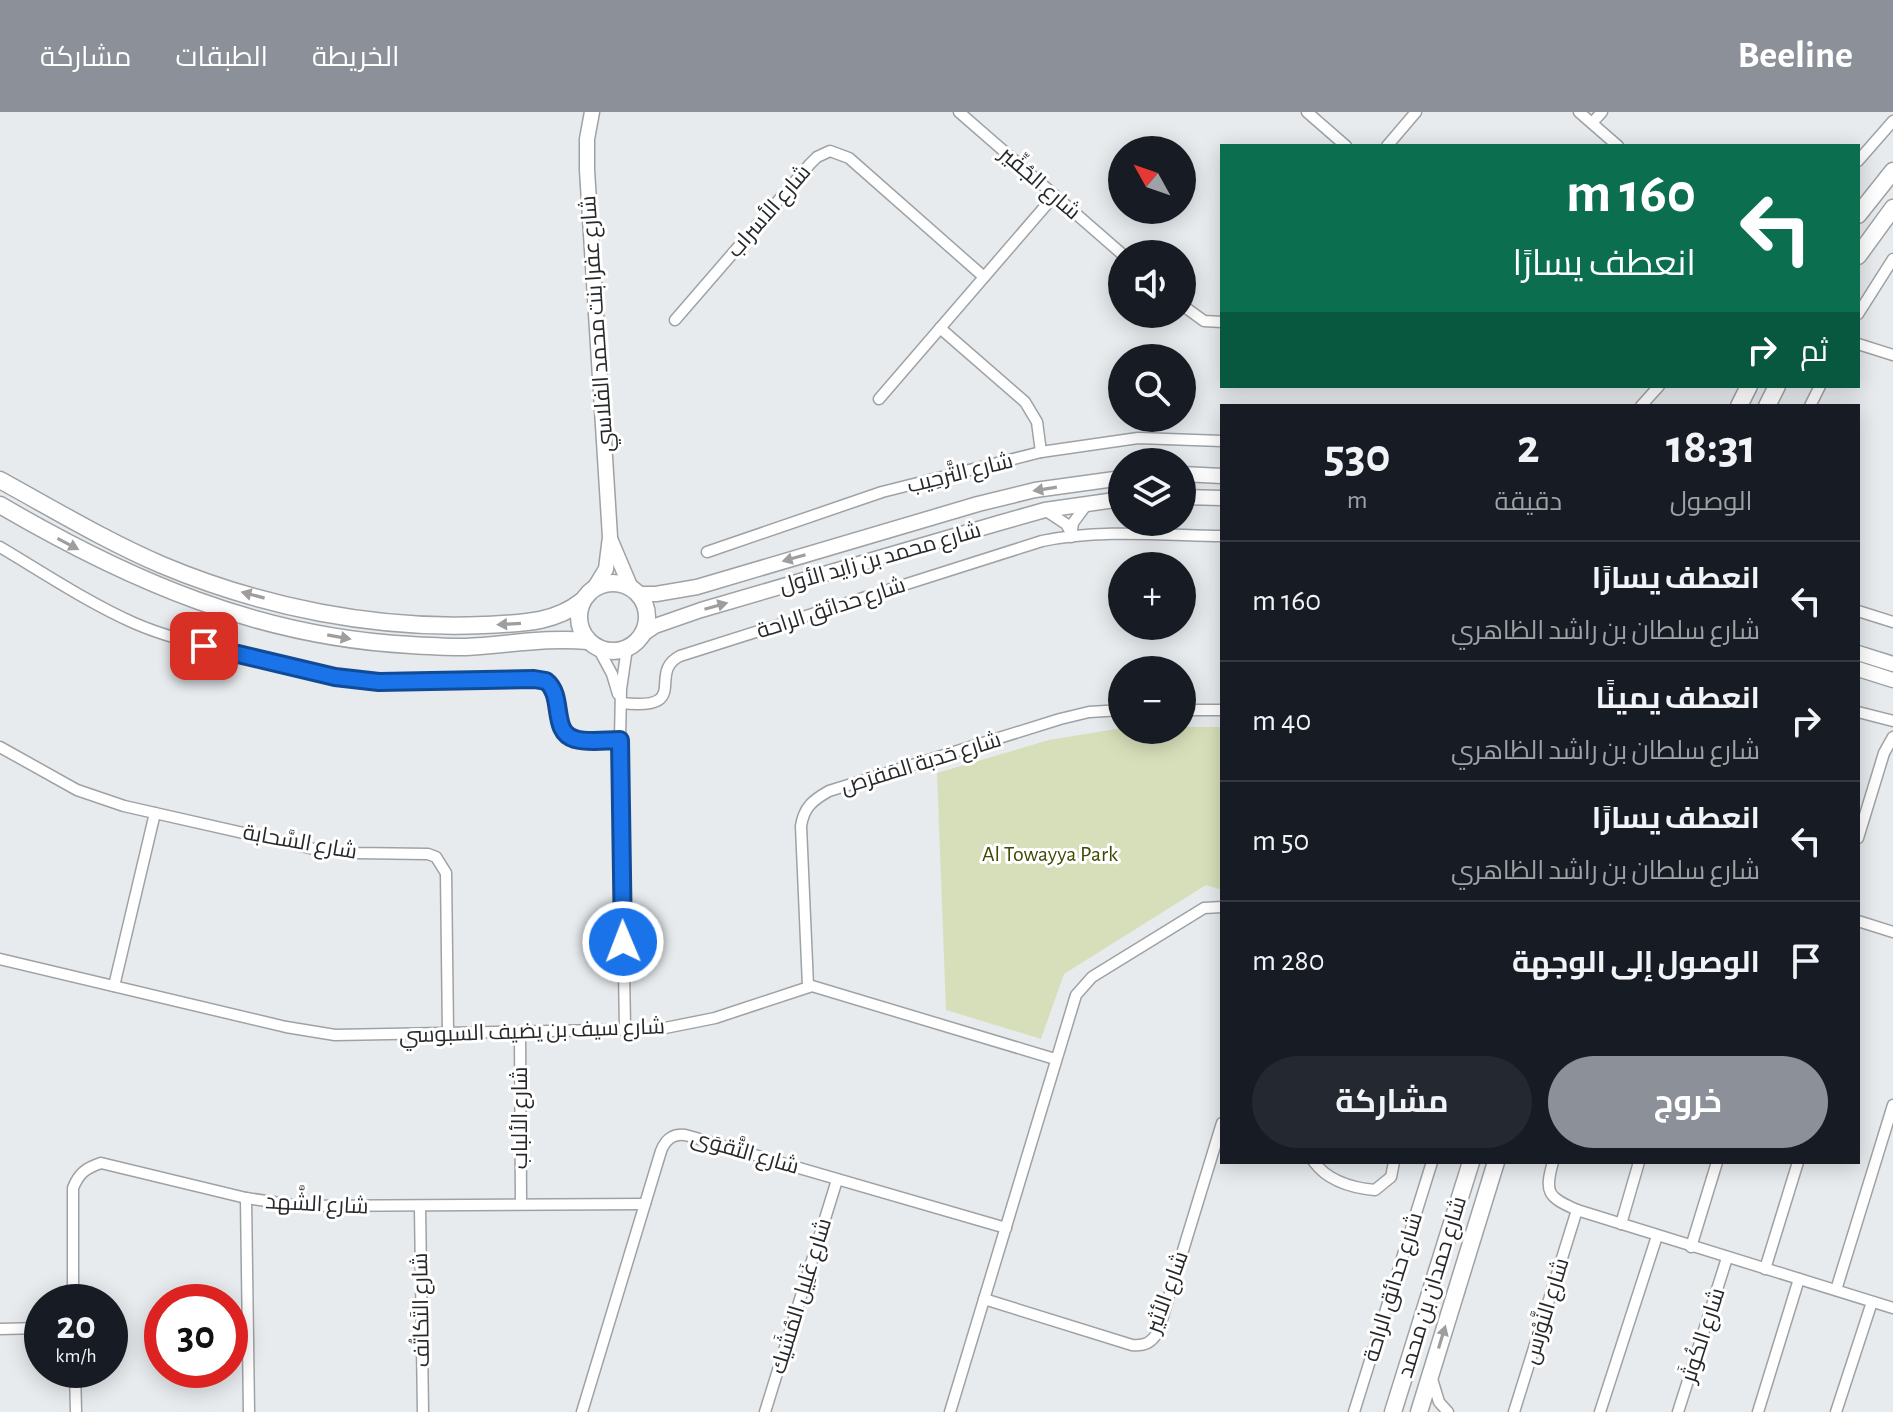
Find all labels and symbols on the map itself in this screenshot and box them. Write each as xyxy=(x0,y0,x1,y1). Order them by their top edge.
north arrow xyxy=(1108,136,1196,224)
street label: شارع الجُفِّير xyxy=(992,138,1087,226)
street label: شارع الأسراب xyxy=(723,161,817,263)
street label: شارع عفرا بنت محمد الفلاسي xyxy=(577,195,622,453)
street label: شارع التَّرحِيب xyxy=(904,446,1016,500)
one-way arrow xyxy=(1032,483,1057,496)
street label: شارع محمد بن زايد الأول xyxy=(777,519,984,600)
one-way arrow xyxy=(56,538,79,551)
one-way arrow xyxy=(782,553,807,565)
street label: شارع حدائق الراحة xyxy=(754,574,909,645)
one-way arrow xyxy=(240,588,264,601)
one-way arrow xyxy=(704,599,728,612)
pin xyxy=(170,612,238,680)
one-way arrow xyxy=(496,618,521,631)
one-way arrow xyxy=(327,632,352,644)
street label: شارع حَدبة المَفرَص xyxy=(838,728,1005,801)
street label: شارع السَّحابة xyxy=(241,821,359,866)
park label: Al Towayya Park xyxy=(982,843,1118,865)
position arrow xyxy=(581,900,665,984)
street label: شارع سيف بن يضيف السبوسي xyxy=(399,1015,666,1052)
street label: شارع الألباب xyxy=(509,1067,534,1169)
street label: شارع التَّقوَى xyxy=(688,1123,802,1181)
street label: شارع الشَّهد xyxy=(265,1184,370,1221)
street label: شارع حمدان بن محمد xyxy=(1394,1194,1473,1381)
street label: شارع حدائق الراحة xyxy=(1360,1210,1429,1365)
street label: شارع غَلِيل المُشَيك xyxy=(764,1215,838,1377)
street label: شارع الأثير xyxy=(1141,1248,1195,1339)
street label: شارع التَكاتُف xyxy=(407,1252,436,1368)
street label: شارع النَّوْرَس xyxy=(1517,1254,1575,1368)
speed limit sign: 30 xyxy=(144,1284,248,1388)
street label: شارع الكُوثَر xyxy=(1674,1284,1731,1388)
one-way arrow xyxy=(1436,1325,1449,1349)

